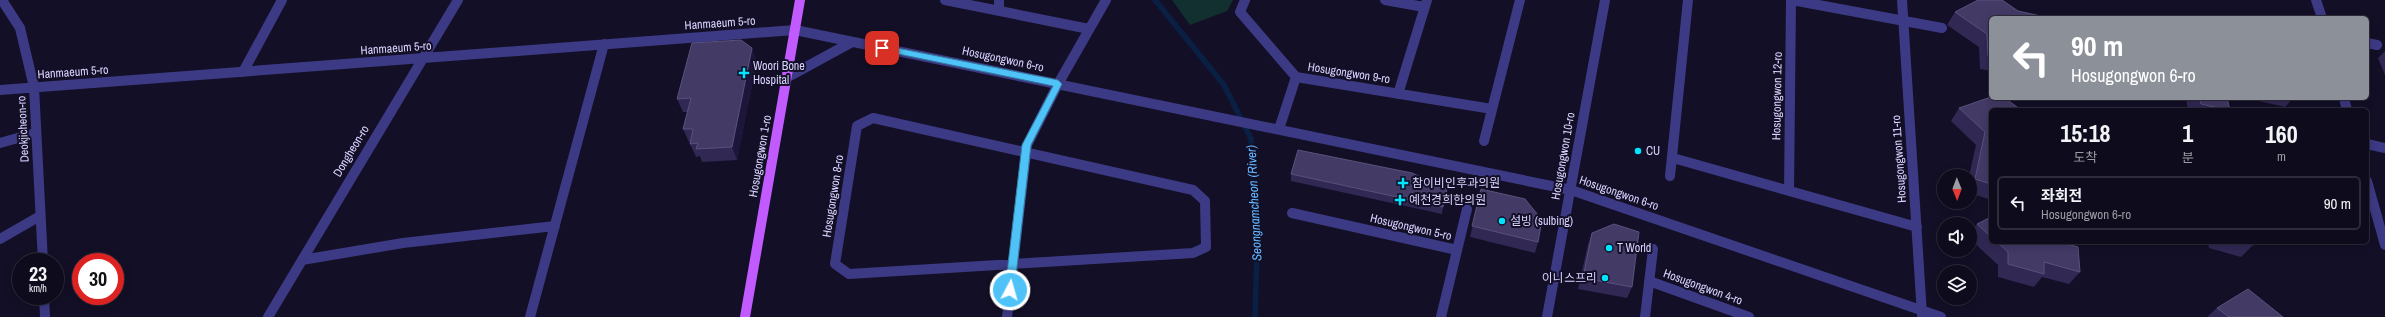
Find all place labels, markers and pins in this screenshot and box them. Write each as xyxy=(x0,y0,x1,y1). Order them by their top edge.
pin xyxy=(865,31,899,65)
place label: Woori Bone Hospital xyxy=(753,58,805,88)
marker: Woori Bone Hospital xyxy=(738,67,750,79)
place label: CU xyxy=(1646,143,1660,159)
marker: CU xyxy=(1633,146,1643,156)
place label: 참이비인후과의원 xyxy=(1412,175,1500,191)
marker: 참이비인후과의원 xyxy=(1397,177,1409,189)
place label: 예천경희한의원 xyxy=(1409,192,1486,208)
marker: 예천경희한의원 xyxy=(1394,194,1406,206)
place label: 설빙 (sulbing) xyxy=(1510,213,1573,229)
marker: 설빙 (sulbing) xyxy=(1497,216,1507,226)
place label: T World xyxy=(1617,240,1651,256)
marker: T World xyxy=(1604,243,1614,253)
place label: 이니스프리 xyxy=(1542,270,1597,286)
marker: 이니스프리 xyxy=(1600,273,1610,283)

